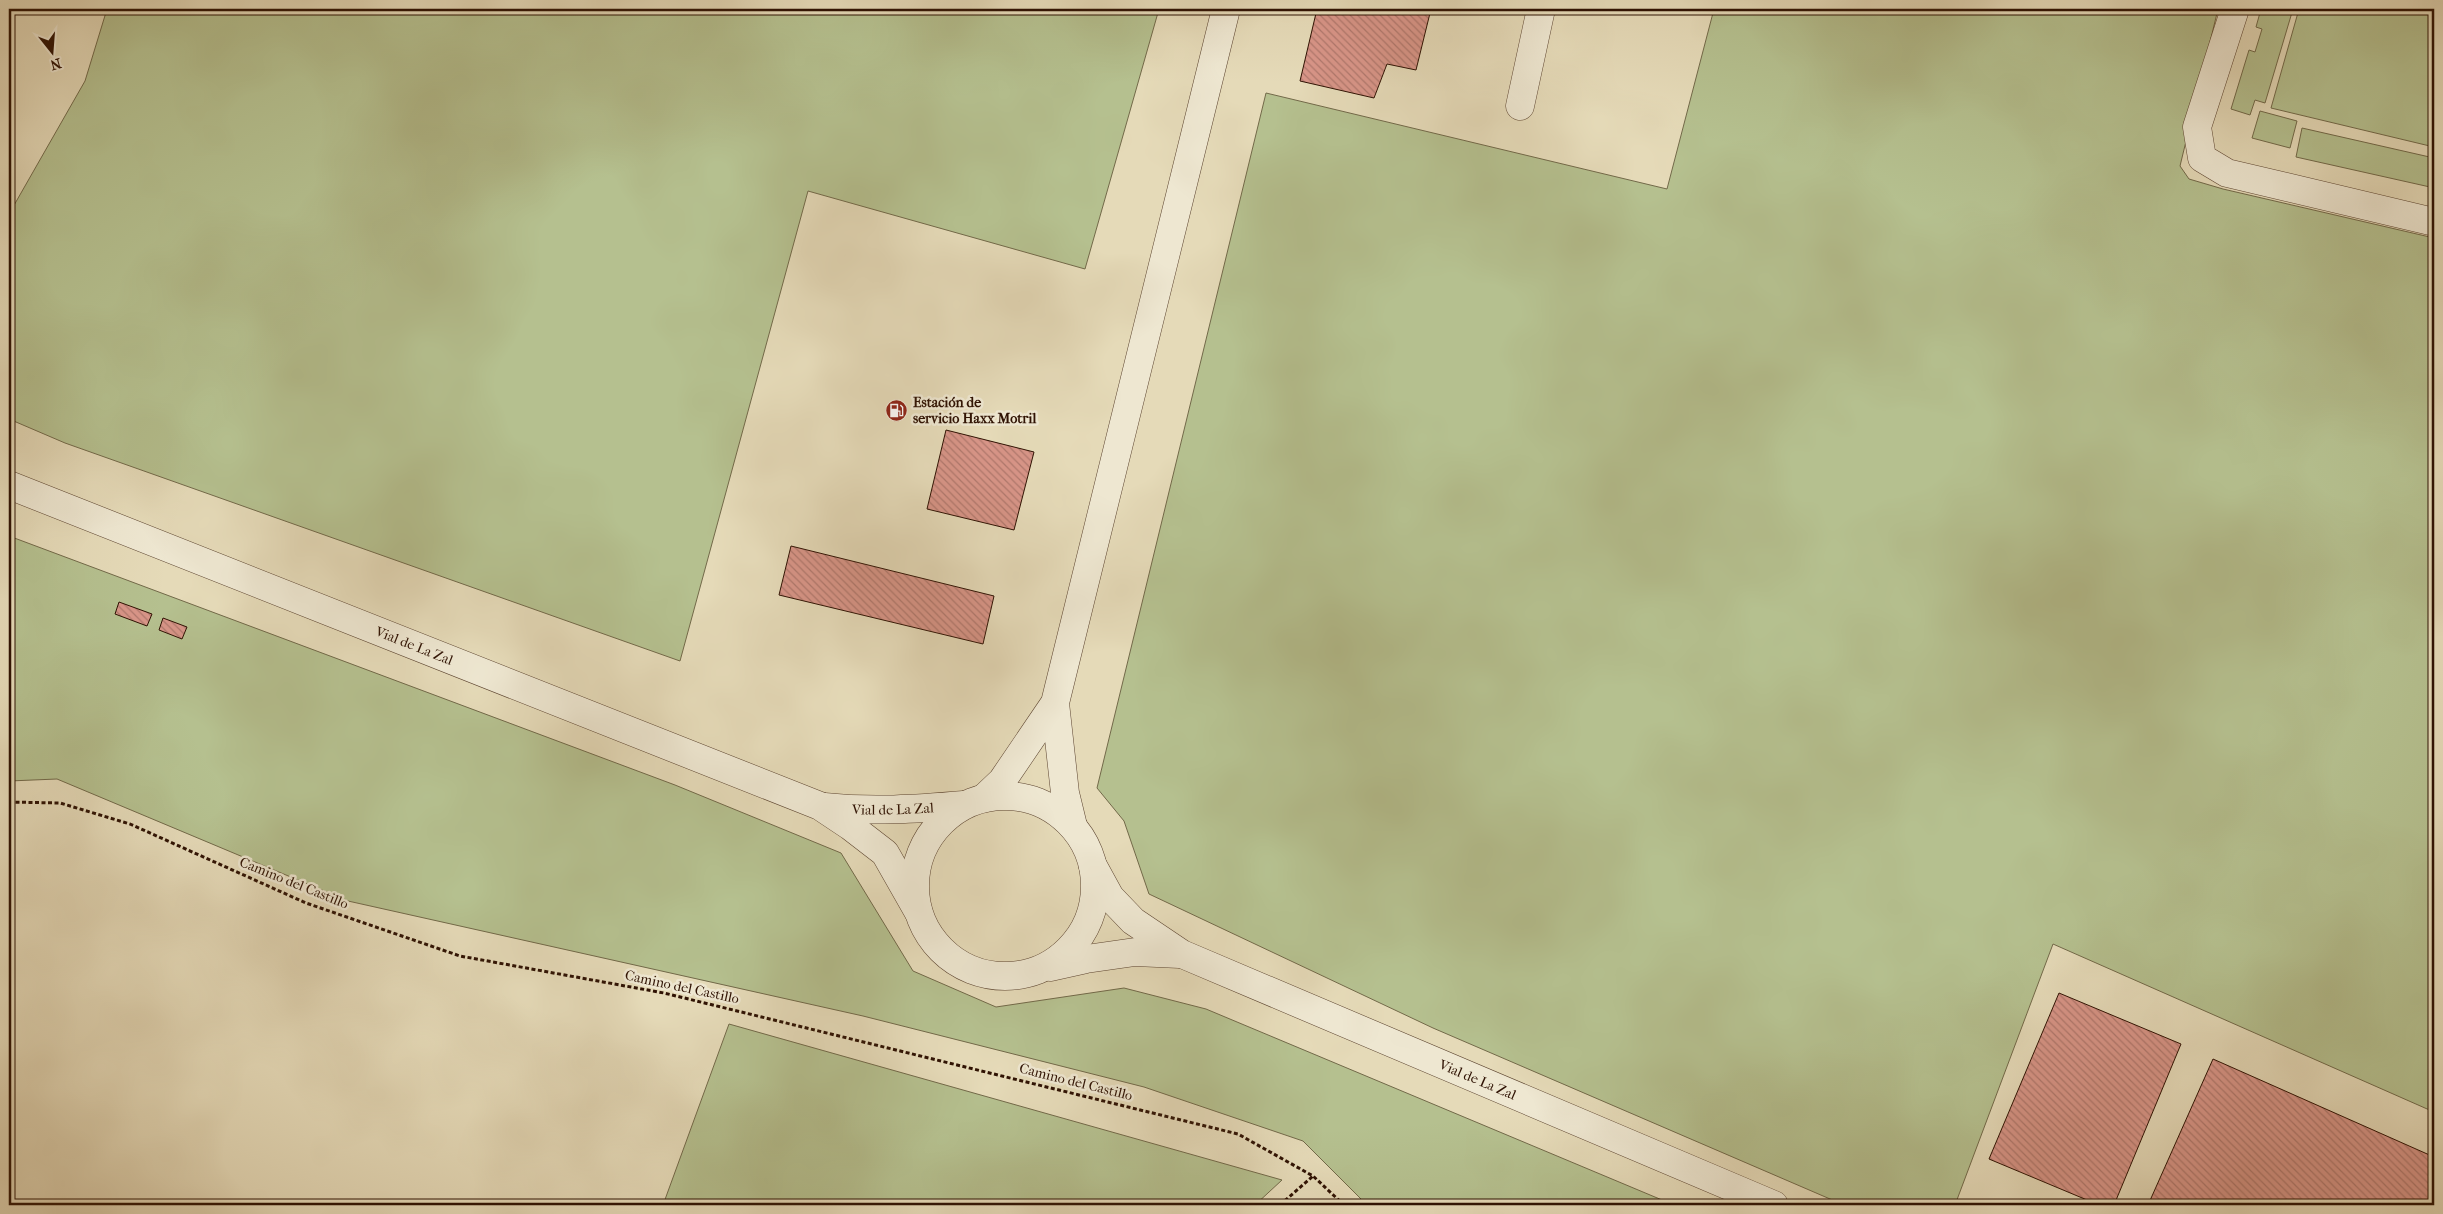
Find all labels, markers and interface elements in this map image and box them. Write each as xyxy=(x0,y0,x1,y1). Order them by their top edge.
north arrow xyxy=(28,28,78,78)
text: N xyxy=(48,54,63,74)
place label: Estación de servicio Haxx Motril xyxy=(913,394,1036,427)
fuel station icon: Estación de servicio Haxx Motril xyxy=(885,398,909,422)
street label: Vial de La Zal xyxy=(372,622,456,669)
street label: Vial de La Zal xyxy=(851,799,935,818)
street label: Camino del Castillo xyxy=(237,853,351,913)
street label: Camino del Castillo xyxy=(623,967,741,1007)
street label: Vial de La Zal xyxy=(1436,1055,1519,1103)
street label: Camino del Castillo xyxy=(1018,1060,1134,1104)

